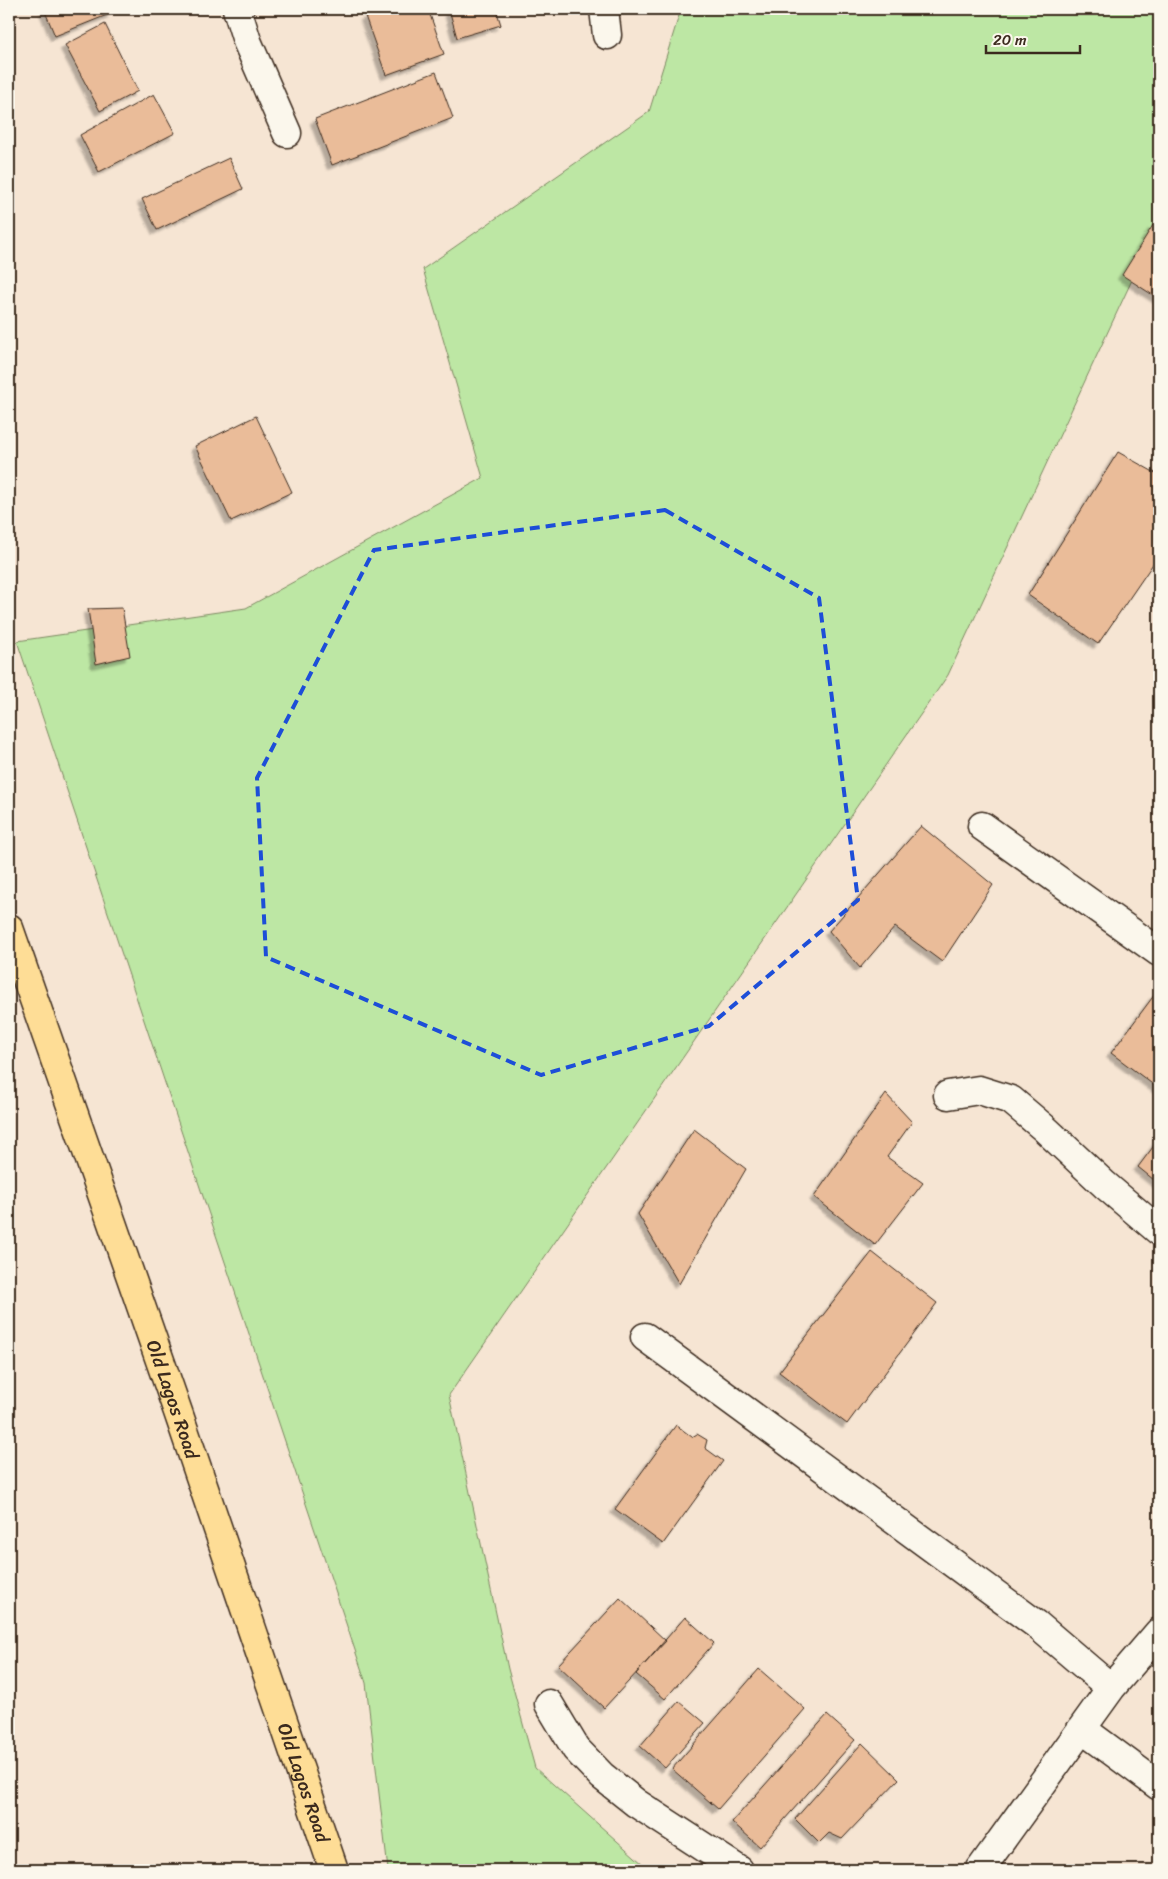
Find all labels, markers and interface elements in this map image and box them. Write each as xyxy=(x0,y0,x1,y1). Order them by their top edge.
scale bar xyxy=(986,22,1079,54)
text: 20 m xyxy=(993,27,1027,53)
street label: Old Lagos Road xyxy=(137,1335,209,1464)
street label: Old Lagos Road xyxy=(268,1718,340,1848)

